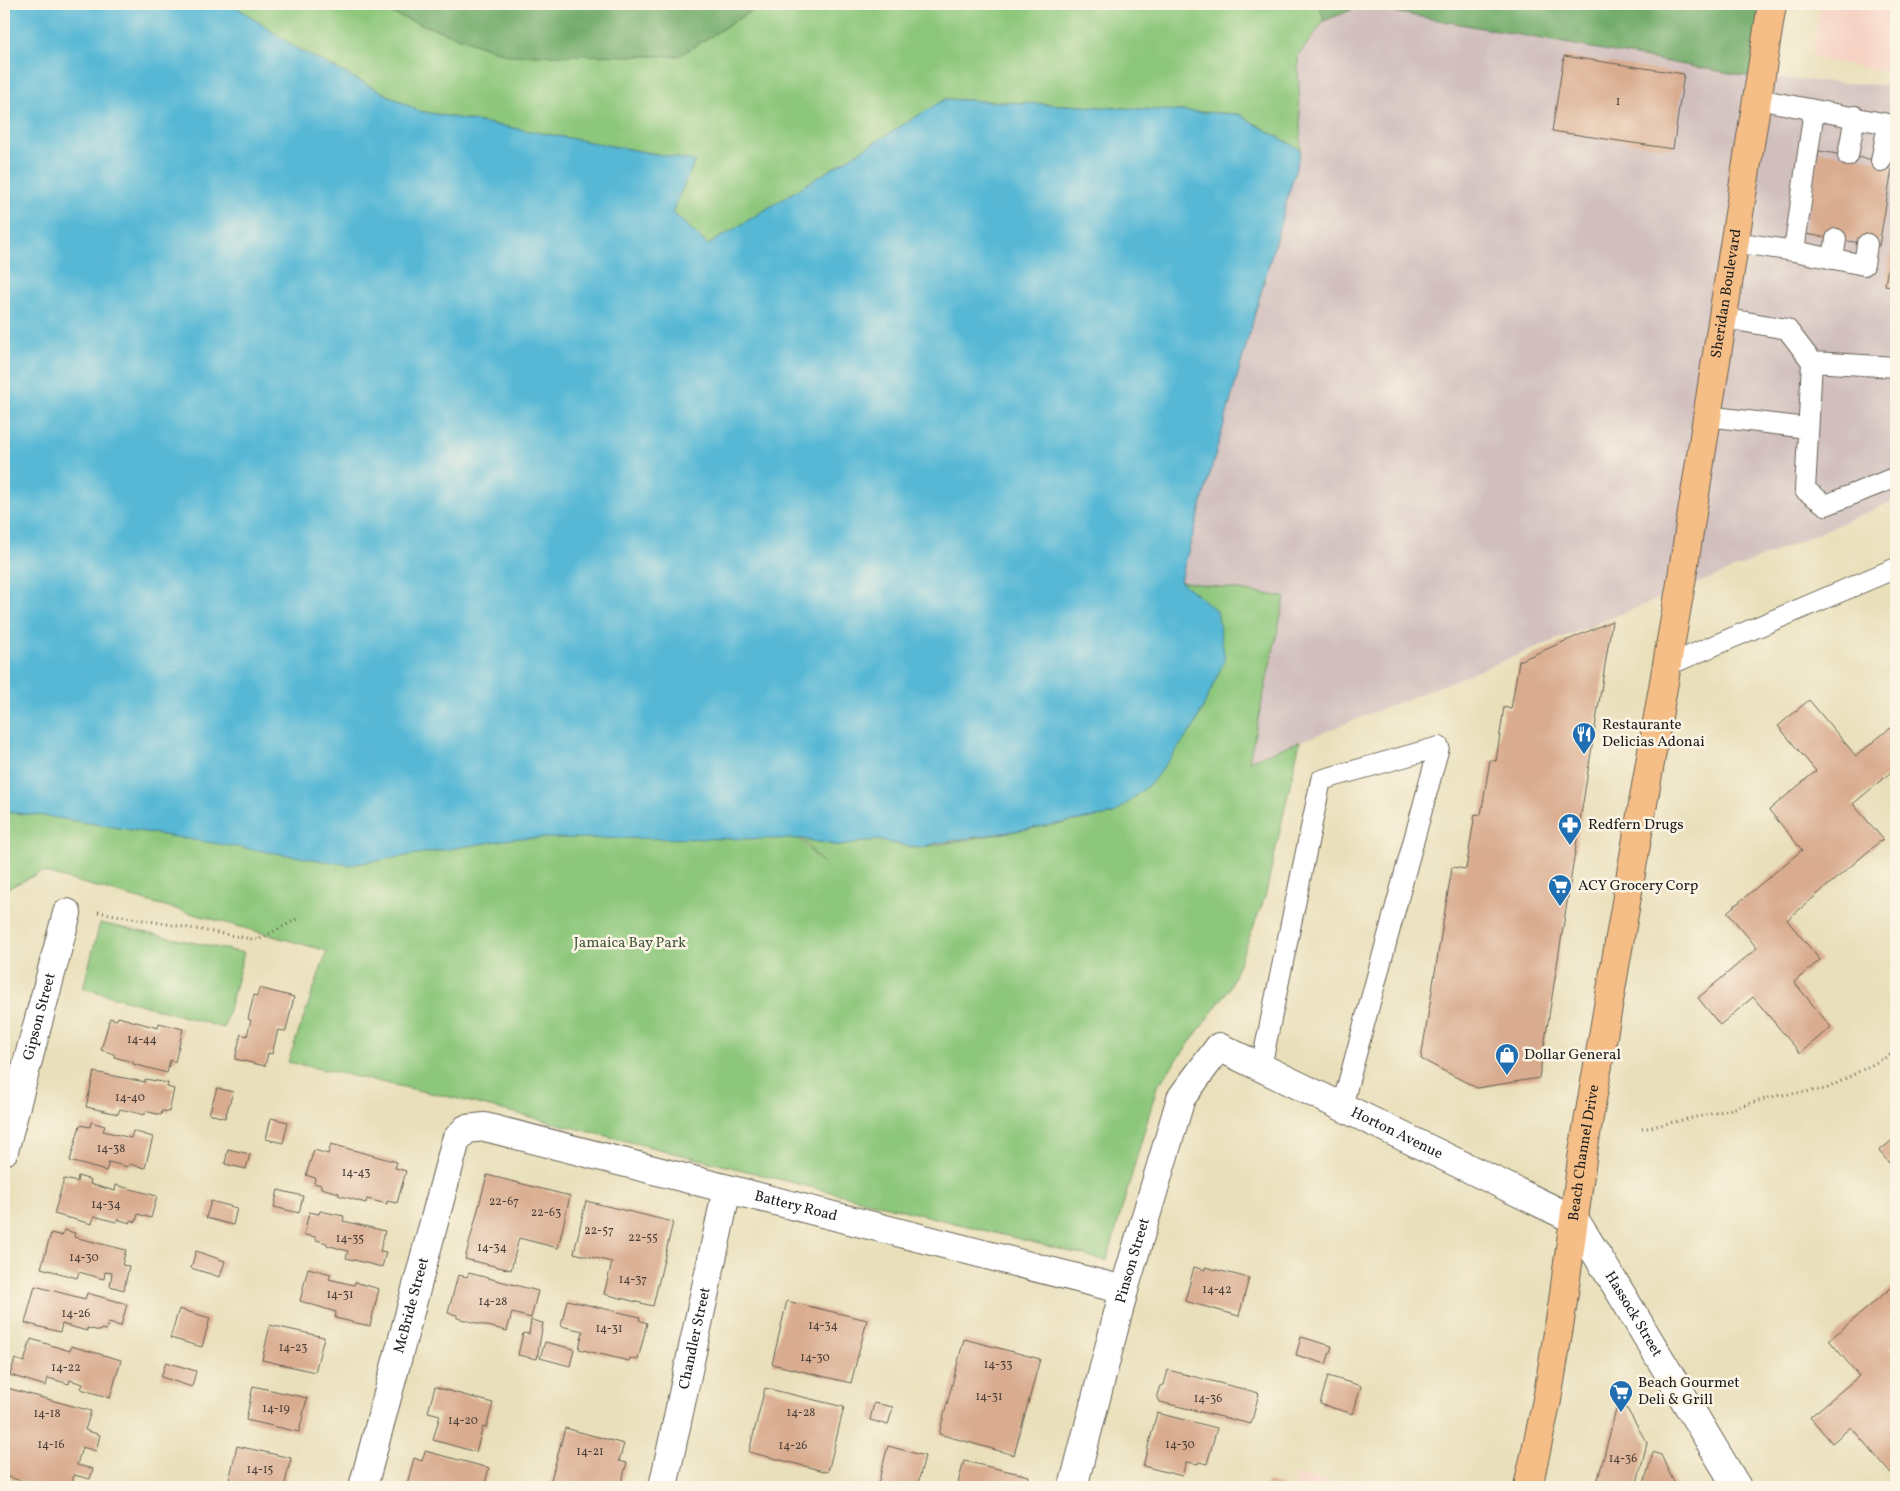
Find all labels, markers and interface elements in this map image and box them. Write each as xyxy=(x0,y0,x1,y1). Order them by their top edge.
house number: 1 xyxy=(1616,94,1620,110)
street label: Sheridan Boulevard xyxy=(1706,227,1747,360)
place label: Restaurante Delicias Adonai xyxy=(1602,715,1705,753)
restaurant icon: Restaurante Delicias Adonai xyxy=(1571,721,1597,755)
pharmacy icon: Redfern Drugs xyxy=(1557,812,1583,846)
place label: Redfern Drugs xyxy=(1588,815,1684,836)
supermarket icon: ACY Grocery Corp xyxy=(1547,873,1573,907)
place label: ACY Grocery Corp xyxy=(1578,876,1698,897)
park label: Jamaica Bay Park xyxy=(574,933,686,954)
street label: Gipson Street xyxy=(18,971,61,1063)
house number: 14-44 xyxy=(127,1032,157,1048)
shop icon: Dollar General xyxy=(1494,1042,1520,1076)
place label: Dollar General xyxy=(1524,1045,1621,1066)
street label: Beach Channel Drive xyxy=(1563,1083,1605,1222)
house number: 14-40 xyxy=(115,1090,145,1106)
street label: Horton Avenue xyxy=(1347,1102,1446,1165)
house number: 14-38 xyxy=(97,1141,125,1157)
house number: 14-43 xyxy=(342,1165,370,1181)
street label: Battery Road xyxy=(752,1186,840,1227)
house number: 22-67 xyxy=(489,1194,519,1210)
house number: 14-34 xyxy=(91,1197,121,1213)
house number: 22-63 xyxy=(531,1205,561,1221)
street label: Pinson Street xyxy=(1110,1216,1155,1306)
house number: 22-57 xyxy=(584,1223,614,1239)
house number: 22-55 xyxy=(628,1230,658,1246)
house number: 14-35 xyxy=(336,1231,364,1247)
house number: 14-34 xyxy=(477,1240,507,1256)
house number: 14-30 xyxy=(69,1250,99,1266)
street label: McBride Street xyxy=(389,1255,435,1356)
street label: Hassock Street xyxy=(1599,1267,1667,1361)
house number: 14-37 xyxy=(619,1272,647,1288)
house number: 14-42 xyxy=(1202,1282,1232,1298)
street label: Chandler Street xyxy=(674,1285,716,1391)
house number: 14-31 xyxy=(326,1287,354,1303)
house number: 14-28 xyxy=(479,1294,507,1310)
house number: 14-26 xyxy=(62,1306,90,1322)
house number: 14-34 xyxy=(808,1318,838,1334)
house number: 14-31 xyxy=(595,1321,623,1337)
house number: 14-23 xyxy=(279,1340,307,1356)
house number: 14-30 xyxy=(800,1350,830,1366)
house number: 14-33 xyxy=(984,1357,1012,1373)
house number: 14-22 xyxy=(51,1360,81,1376)
place label: Beach Gourmet Deli & Grill xyxy=(1638,1373,1740,1411)
supermarket icon: Beach Gourmet Deli & Grill xyxy=(1608,1379,1634,1413)
house number: 14-31 xyxy=(975,1389,1003,1405)
house number: 14-36 xyxy=(1194,1391,1222,1407)
house number: 14-19 xyxy=(262,1401,290,1417)
house number: 14-28 xyxy=(787,1405,815,1421)
house number: 14-18 xyxy=(33,1406,61,1422)
house number: 14-20 xyxy=(448,1413,478,1429)
house number: 14-16 xyxy=(37,1437,65,1453)
house number: 14-30 xyxy=(1165,1437,1195,1453)
house number: 14-26 xyxy=(779,1438,807,1454)
house number: 14-21 xyxy=(576,1444,604,1460)
house number: 14-36 xyxy=(1609,1451,1637,1467)
house number: 14-15 xyxy=(247,1462,274,1478)

